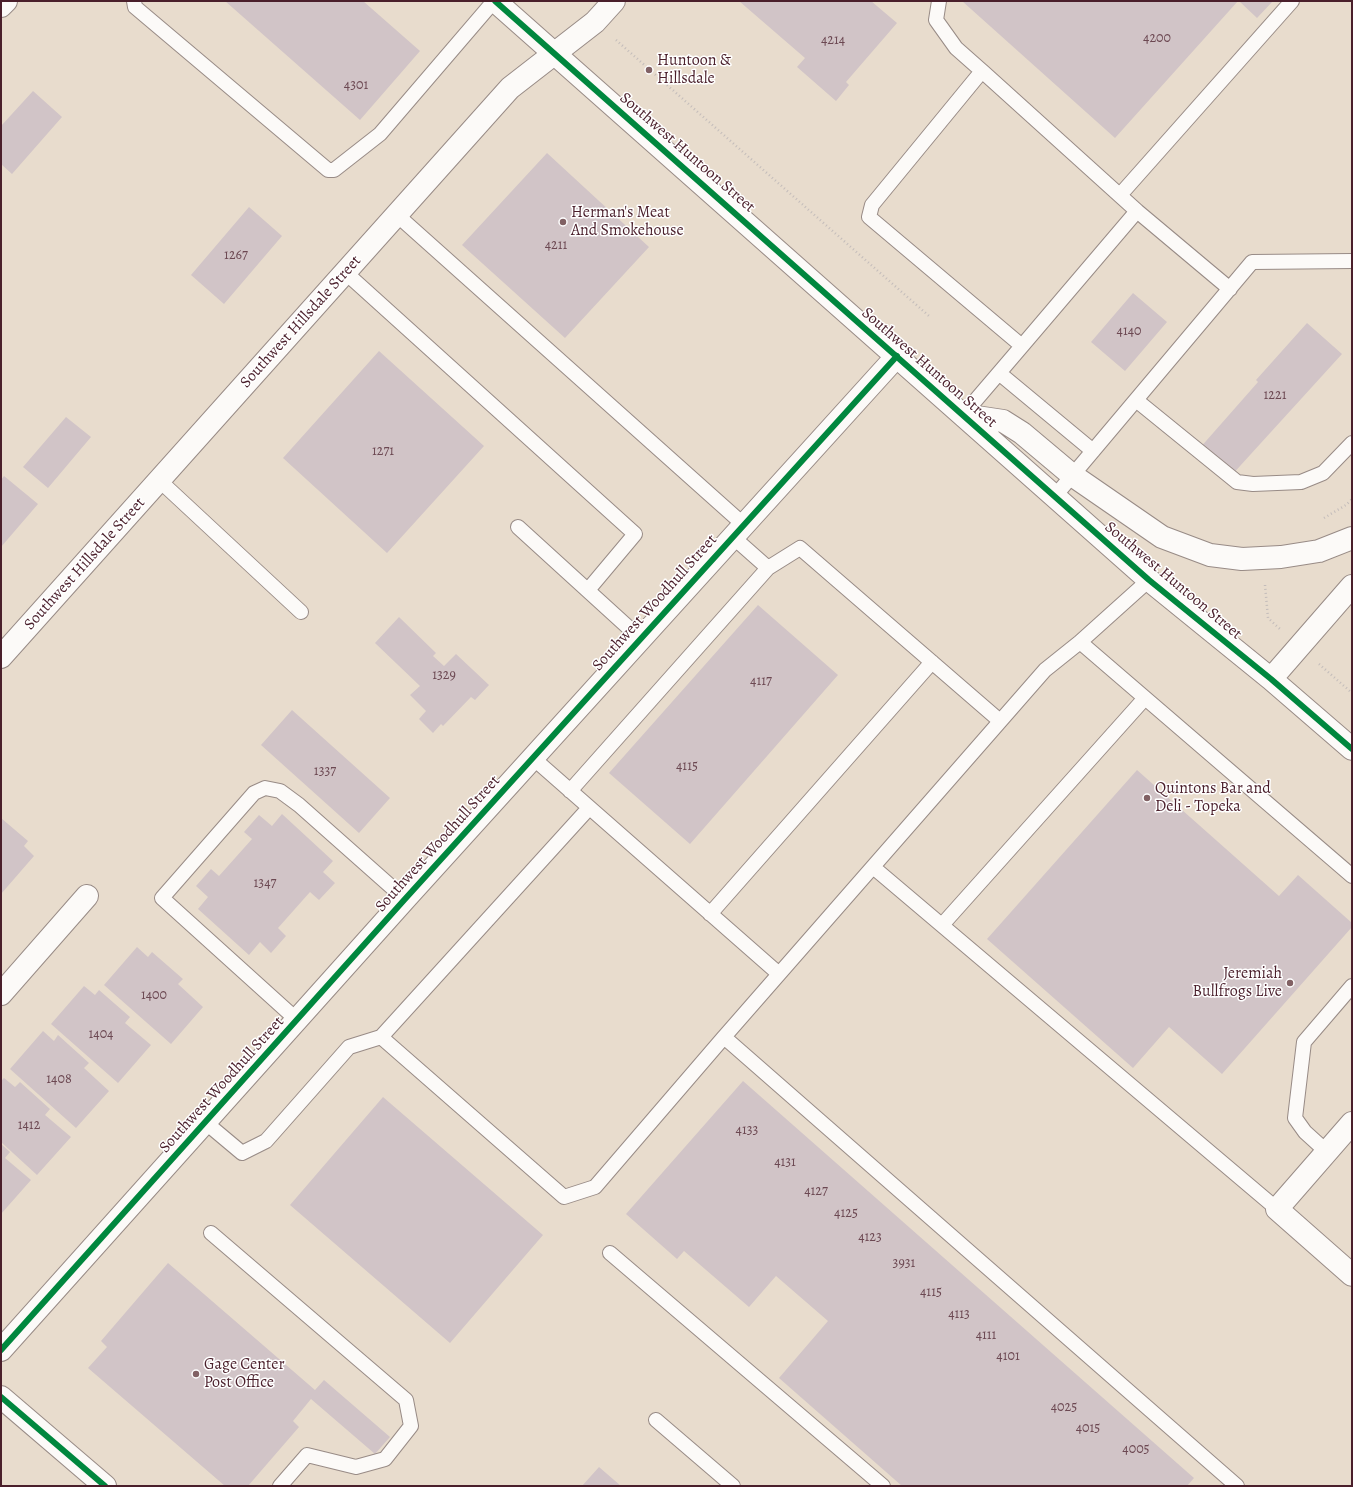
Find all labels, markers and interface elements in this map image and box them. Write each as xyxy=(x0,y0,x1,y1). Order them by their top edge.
house number: 4200 xyxy=(1143,31,1171,47)
house number: 4214 xyxy=(821,33,845,49)
place label: Huntoon & Hillsdale xyxy=(657,51,731,89)
marker: Huntoon & Hillsdale xyxy=(644,65,654,75)
house number: 4301 xyxy=(344,78,368,94)
street label: Southwest Huntoon Street xyxy=(615,89,759,217)
place label: Herman's Meat And Smokehouse xyxy=(571,203,684,241)
marker: Herman's Meat And Smokehouse xyxy=(558,217,568,227)
house number: 4211 xyxy=(545,238,567,254)
house number: 1267 xyxy=(224,248,248,264)
street label: Southwest Hillsdale Street xyxy=(236,252,366,392)
street label: Southwest Huntoon Street xyxy=(857,304,1001,432)
house number: 4140 xyxy=(1117,324,1141,340)
house number: 1221 xyxy=(1264,388,1286,404)
house number: 1271 xyxy=(372,444,394,460)
street label: Southwest Hillsdale Street xyxy=(20,494,150,634)
street label: Southwest Huntoon Street xyxy=(1100,518,1246,644)
street label: Southwest Woodhull Street xyxy=(589,531,721,675)
house number: 1329 xyxy=(432,668,456,684)
house number: 4117 xyxy=(750,674,772,690)
house number: 4115 xyxy=(676,759,698,775)
house number: 1337 xyxy=(314,764,336,780)
street label: Southwest Woodhull Street xyxy=(372,772,504,916)
place label: Quintons Bar and Deli - Topeka xyxy=(1155,779,1271,817)
marker: Quintons Bar and Deli - Topeka xyxy=(1142,793,1152,803)
house number: 1347 xyxy=(254,876,276,892)
place label: Jeremiah Bullfrogs Live xyxy=(1192,964,1282,1002)
marker: Jeremiah Bullfrogs Live xyxy=(1285,978,1295,988)
house number: 1400 xyxy=(141,988,167,1004)
street label: Southwest Woodhull Street xyxy=(156,1013,288,1157)
house number: 1404 xyxy=(89,1027,113,1043)
house number: 1408 xyxy=(46,1072,72,1088)
house number: 1412 xyxy=(18,1118,40,1134)
house number: 4133 xyxy=(736,1123,758,1139)
house number: 4131 xyxy=(774,1155,796,1171)
house number: 4127 xyxy=(804,1184,828,1200)
house number: 4125 xyxy=(834,1206,858,1222)
house number: 4123 xyxy=(858,1230,882,1246)
house number: 3931 xyxy=(893,1256,915,1272)
house number: 4115 xyxy=(920,1285,942,1301)
house number: 4113 xyxy=(948,1307,970,1323)
house number: 4111 xyxy=(976,1328,996,1344)
house number: 4101 xyxy=(996,1349,1020,1365)
place label: Gage Center Post Office xyxy=(204,1355,285,1393)
marker: Gage Center Post Office xyxy=(191,1369,201,1379)
house number: 4025 xyxy=(1051,1400,1077,1416)
house number: 4015 xyxy=(1076,1421,1100,1437)
house number: 4005 xyxy=(1122,1442,1150,1458)

